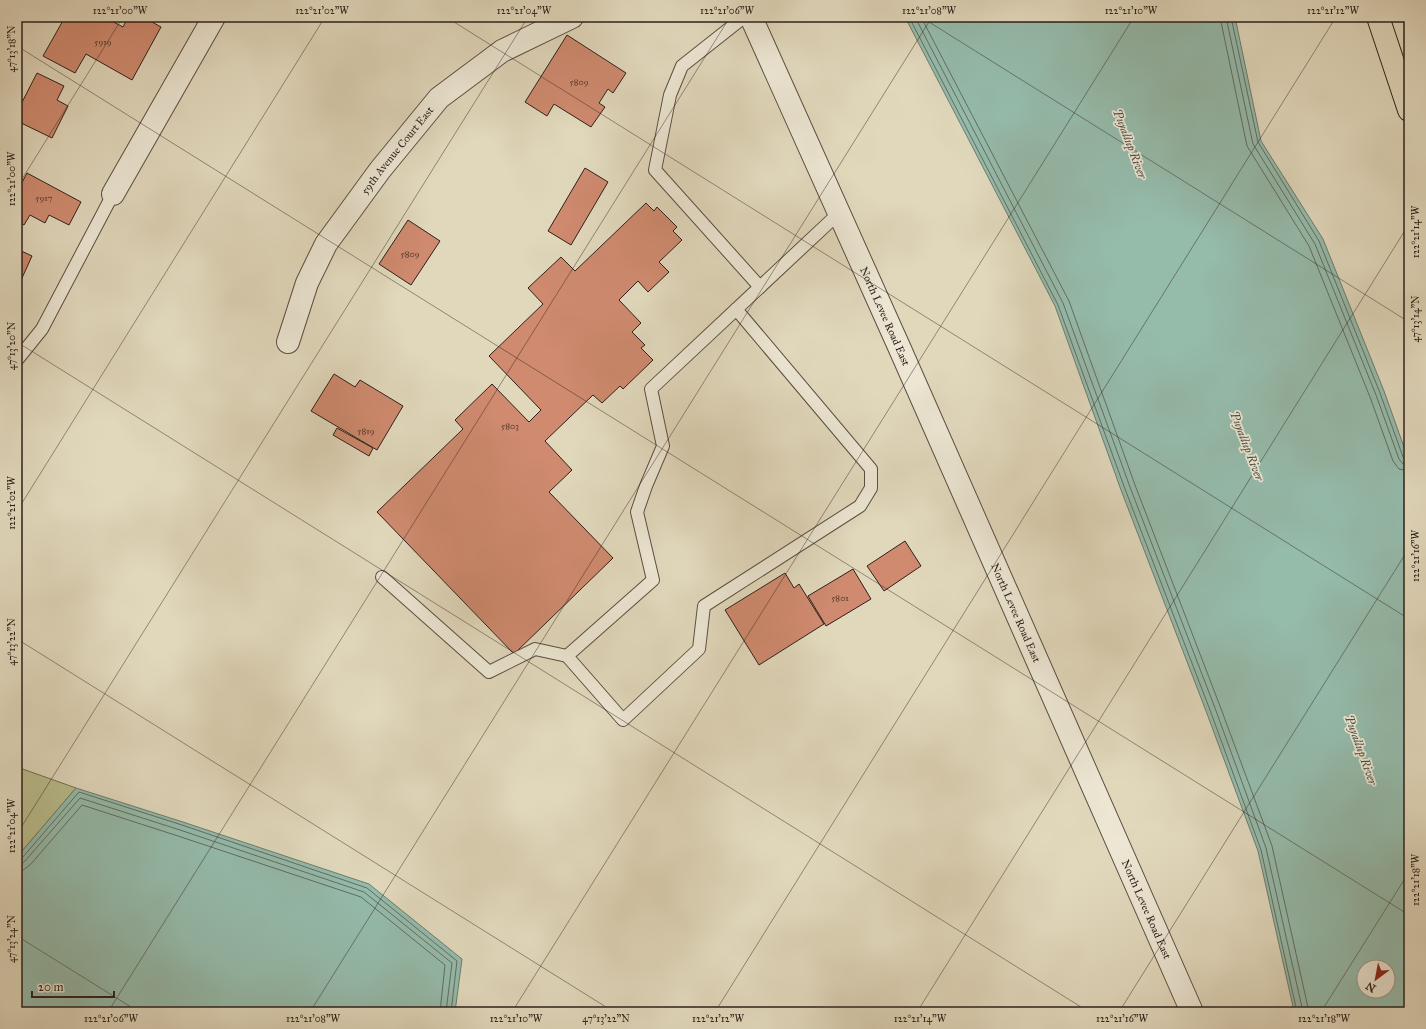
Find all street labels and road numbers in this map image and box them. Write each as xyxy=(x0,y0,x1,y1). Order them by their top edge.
street label: 59th Avenue Court East xyxy=(358,104,436,197)
street label: North Levee Road East xyxy=(857,265,913,368)
street label: North Levee Road East xyxy=(989,561,1044,664)
street label: North Levee Road East xyxy=(1119,858,1174,961)

